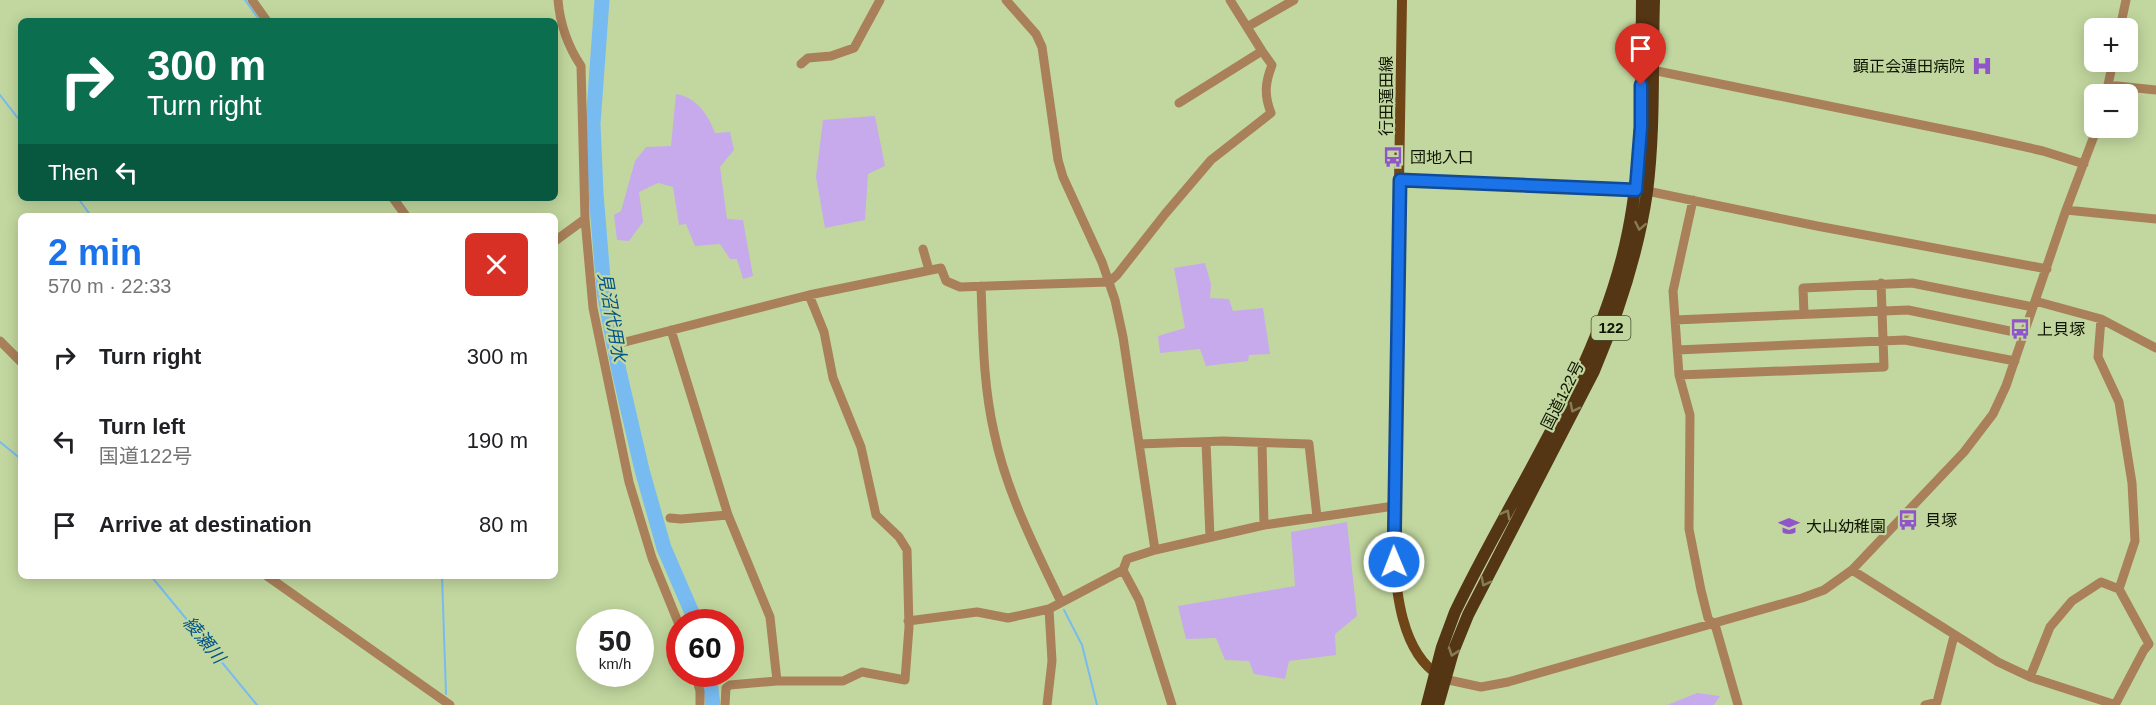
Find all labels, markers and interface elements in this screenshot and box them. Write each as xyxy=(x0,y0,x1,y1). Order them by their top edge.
map controls xyxy=(2084,18,2138,138)
button: + xyxy=(2084,18,2138,72)
pin xyxy=(1615,23,1666,85)
icon: arrive xyxy=(1624,32,1657,65)
icon: right xyxy=(48,42,126,120)
text: 300 m xyxy=(147,42,266,89)
hospital icon: 顕正会蓮田病院 xyxy=(1970,54,1994,78)
street label: 行田蓮田線 xyxy=(1378,56,1395,136)
place label: 顕正会蓮田病院 xyxy=(1853,58,1965,75)
button: − xyxy=(2084,84,2138,138)
text: Turn right xyxy=(147,91,262,121)
bus stop icon: 団地入口 xyxy=(1381,145,1405,169)
place label: 団地入口 xyxy=(1410,149,1474,166)
icon: left xyxy=(110,156,143,189)
text: Then xyxy=(48,160,98,185)
one-way arrow xyxy=(1634,220,1647,230)
text: 2 min xyxy=(48,232,142,273)
button: close xyxy=(465,233,528,296)
water label: 見沼代用水 xyxy=(594,271,630,365)
text: 570 m · 22:33 xyxy=(48,275,171,297)
road number: 122 xyxy=(1592,316,1630,340)
bus stop icon: 上貝塚 xyxy=(2008,317,2032,341)
place label: 上貝塚 xyxy=(2037,321,2085,338)
icon: right xyxy=(48,341,81,374)
text: Turn right xyxy=(99,344,201,369)
text: 300 m xyxy=(467,344,528,369)
street label: 国道122号 xyxy=(1538,358,1587,432)
one-way arrow xyxy=(1570,402,1581,413)
text: Turn left xyxy=(99,414,185,439)
icon: left xyxy=(48,425,81,458)
text: 190 m xyxy=(467,428,528,453)
text: 国道122号 xyxy=(99,445,192,467)
bus stop icon: 貝塚 xyxy=(1896,508,1920,532)
icon: arrive xyxy=(48,509,81,542)
one-way arrow xyxy=(1499,510,1510,521)
text: Arrive at destination xyxy=(99,512,312,537)
text: 80 m xyxy=(479,512,528,537)
place label: 貝塚 xyxy=(1925,512,1957,529)
school or university icon: 大山幼稚園 xyxy=(1777,514,1801,538)
place label: 大山幼稚園 xyxy=(1806,518,1886,535)
position arrow xyxy=(1362,530,1426,594)
one-way arrow xyxy=(1481,575,1492,586)
speed limit sign: 60 xyxy=(666,609,744,687)
water label: 綾瀬川 xyxy=(179,613,230,669)
text: 50 xyxy=(598,624,632,657)
one-way arrow xyxy=(1448,646,1461,657)
text: km/h xyxy=(599,655,631,672)

